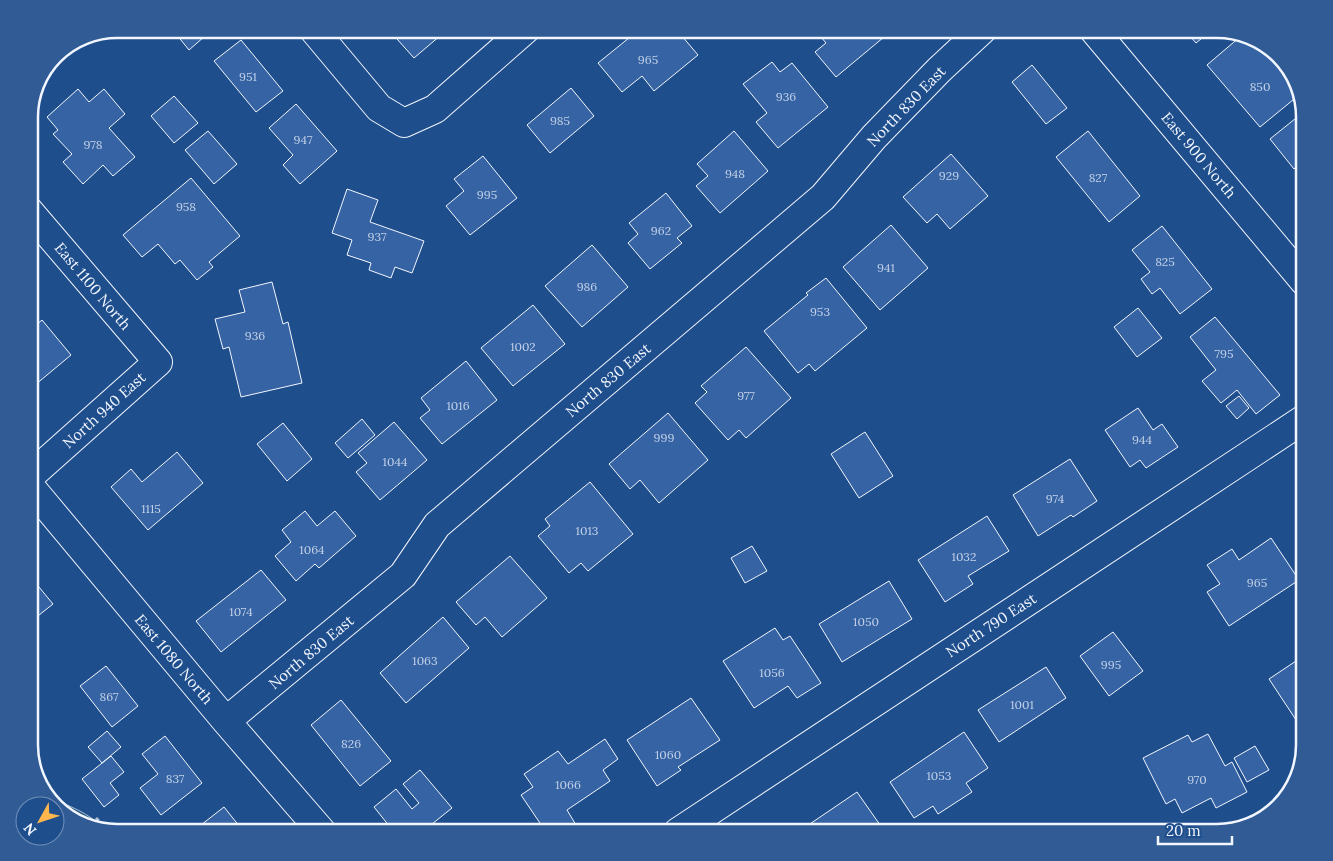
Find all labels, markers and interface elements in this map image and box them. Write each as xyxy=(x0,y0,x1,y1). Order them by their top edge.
house number: 965 xyxy=(638,52,658,67)
street label: North 830 East xyxy=(863,61,950,150)
house number: 951 xyxy=(239,69,257,84)
house number: 850 xyxy=(1250,79,1270,94)
house number: 936 xyxy=(776,89,796,104)
street label: East 900 North xyxy=(1158,108,1240,202)
house number: 985 xyxy=(550,113,570,128)
house number: 947 xyxy=(294,132,313,147)
house number: 978 xyxy=(84,137,103,152)
house number: 948 xyxy=(725,166,745,181)
house number: 929 xyxy=(939,168,959,183)
house number: 827 xyxy=(1089,170,1108,185)
house number: 995 xyxy=(477,187,497,202)
house number: 958 xyxy=(176,199,196,214)
house number: 962 xyxy=(651,223,671,238)
house number: 937 xyxy=(368,229,387,244)
street label: East 1100 North xyxy=(51,238,135,334)
house number: 825 xyxy=(1155,254,1175,269)
house number: 941 xyxy=(877,260,895,275)
house number: 986 xyxy=(577,279,597,294)
house number: 953 xyxy=(810,304,830,319)
house number: 936 xyxy=(245,328,265,343)
house number: 1002 xyxy=(510,339,536,354)
street label: North 830 East xyxy=(562,339,655,421)
house number: 795 xyxy=(1214,346,1234,361)
street label: North 940 East xyxy=(59,368,150,452)
house number: 977 xyxy=(737,388,755,403)
house number: 1016 xyxy=(446,398,470,413)
house number: 999 xyxy=(654,430,674,445)
house number: 944 xyxy=(1132,432,1152,447)
house number: 1044 xyxy=(383,454,408,469)
house number: 974 xyxy=(1046,491,1065,506)
house number: 1115 xyxy=(141,501,161,516)
house number: 1013 xyxy=(576,523,599,538)
house number: 1064 xyxy=(299,542,325,557)
house number: 1032 xyxy=(952,549,976,564)
house number: 965 xyxy=(1247,575,1267,590)
street label: North 790 East xyxy=(942,589,1040,661)
house number: 1074 xyxy=(229,604,253,619)
street label: East 1080 North xyxy=(131,610,217,708)
street label: North 830 East xyxy=(265,611,358,693)
house number: 1050 xyxy=(853,614,879,629)
house number: 1063 xyxy=(412,653,438,668)
house number: 995 xyxy=(1101,657,1121,672)
house number: 1056 xyxy=(759,665,785,680)
house number: 867 xyxy=(99,689,119,704)
house number: 1001 xyxy=(1010,697,1034,712)
house number: 826 xyxy=(341,736,361,751)
house number: 1060 xyxy=(655,747,681,762)
house number: 1053 xyxy=(926,768,952,783)
house number: 837 xyxy=(166,771,185,786)
house number: 970 xyxy=(1187,772,1207,787)
house number: 1066 xyxy=(555,777,581,792)
north arrow xyxy=(15,796,65,846)
scale bar xyxy=(1158,814,1232,846)
text: N xyxy=(20,819,40,839)
text: 20 m xyxy=(1166,821,1201,840)

